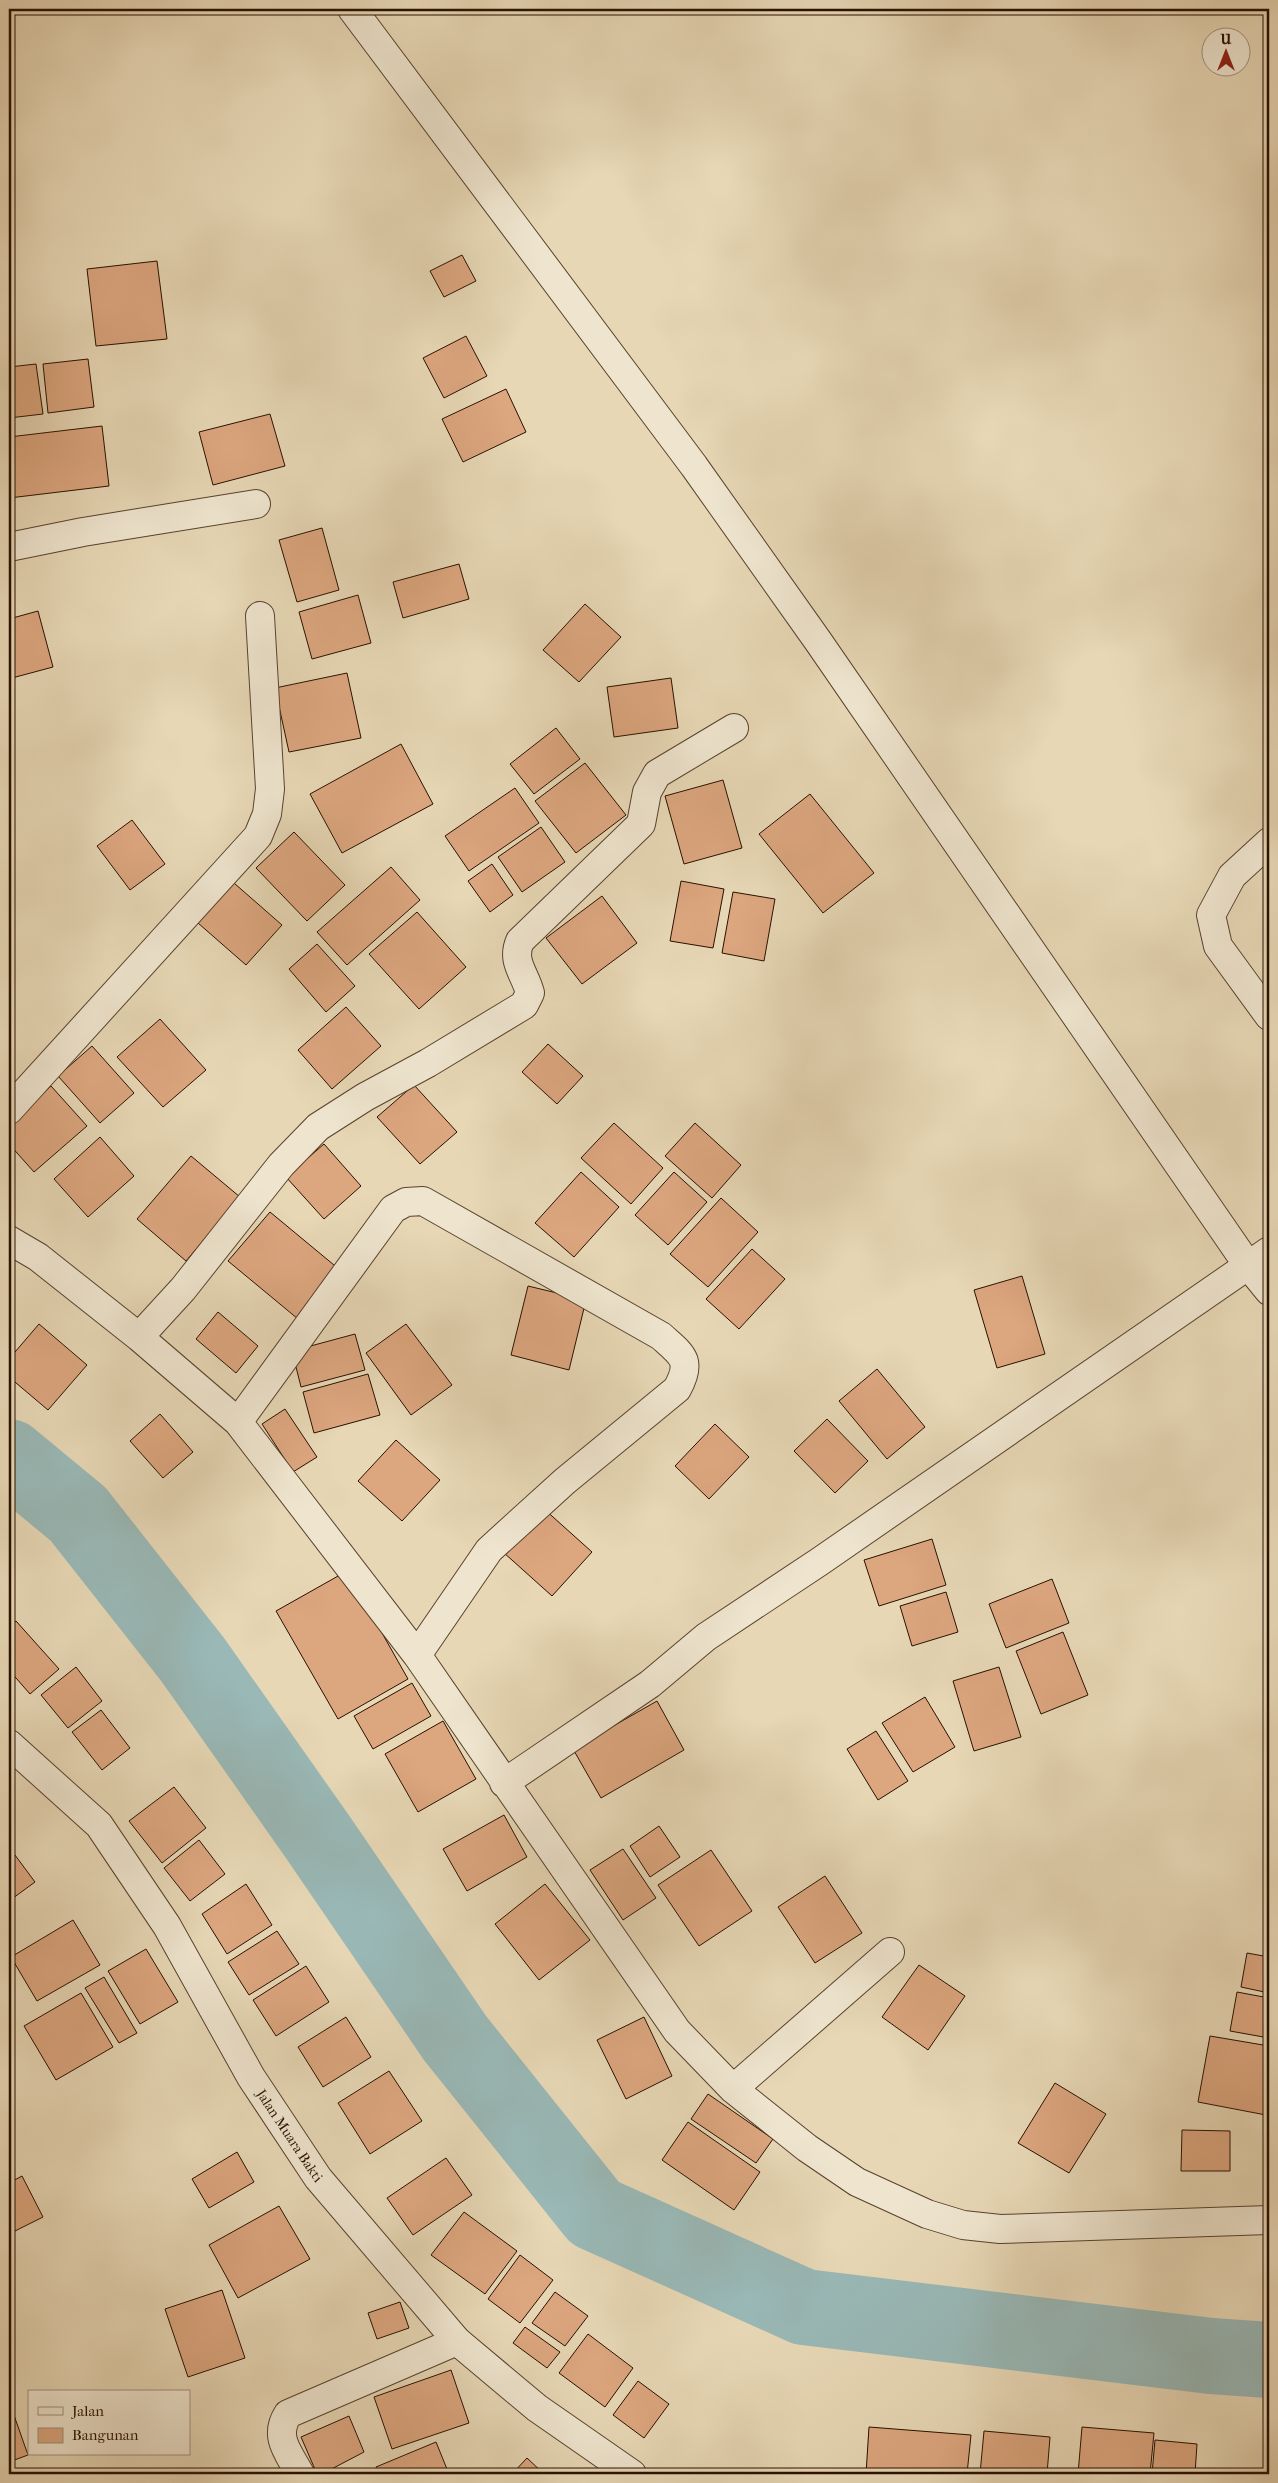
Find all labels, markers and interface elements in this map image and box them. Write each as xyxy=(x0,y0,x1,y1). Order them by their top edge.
north arrow xyxy=(1200,28,1250,78)
text: U xyxy=(1220,31,1232,48)
street label: Jalan Muara Bakti xyxy=(252,2086,326,2186)
legend xyxy=(28,2390,190,2456)
text: Jalan xyxy=(71,2402,104,2420)
text: Bangunan xyxy=(72,2426,139,2444)

